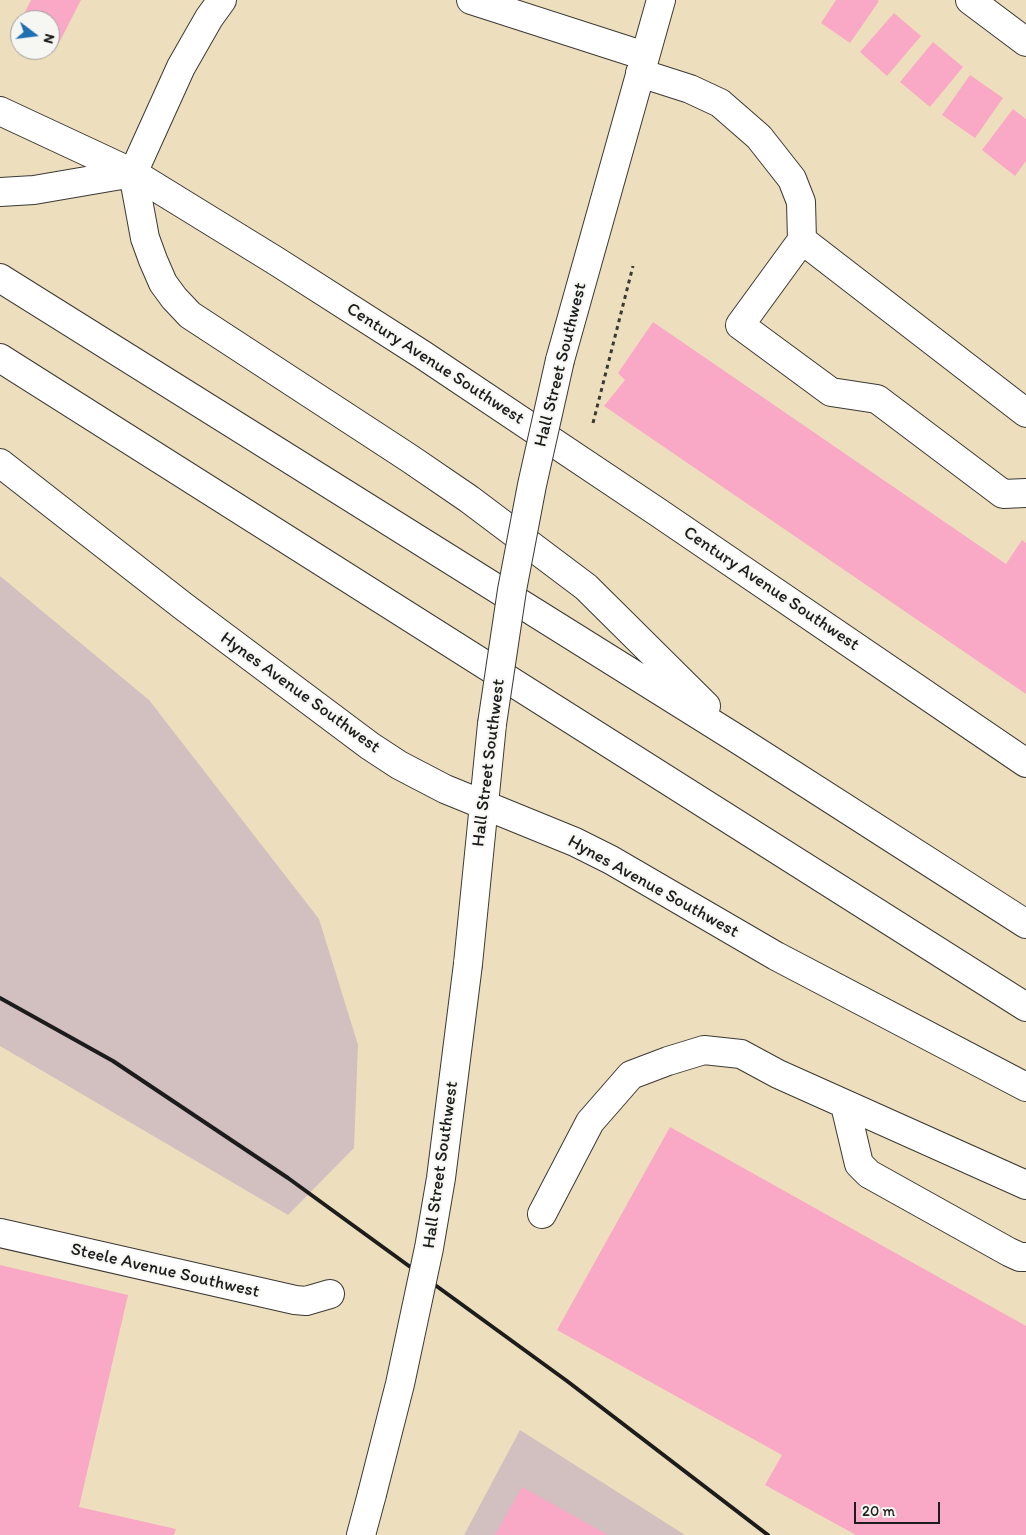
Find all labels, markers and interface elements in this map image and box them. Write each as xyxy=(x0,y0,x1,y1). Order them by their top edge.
north arrow xyxy=(10,10,60,60)
text: N xyxy=(40,32,58,46)
street label: Hall Street Southwest xyxy=(530,281,592,449)
street label: Century Avenue Southwest xyxy=(342,298,528,430)
street label: Century Avenue Southwest xyxy=(679,522,863,656)
street label: Hynes Avenue Southwest xyxy=(216,628,384,758)
street label: Hall Street Southwest xyxy=(468,678,510,848)
street label: Hynes Avenue Southwest xyxy=(564,831,742,943)
street label: Hall Street Southwest xyxy=(419,1080,463,1250)
street label: Steele Avenue Southwest xyxy=(69,1239,261,1303)
scale bar xyxy=(856,1492,942,1524)
text: 20 m xyxy=(862,1502,895,1520)

